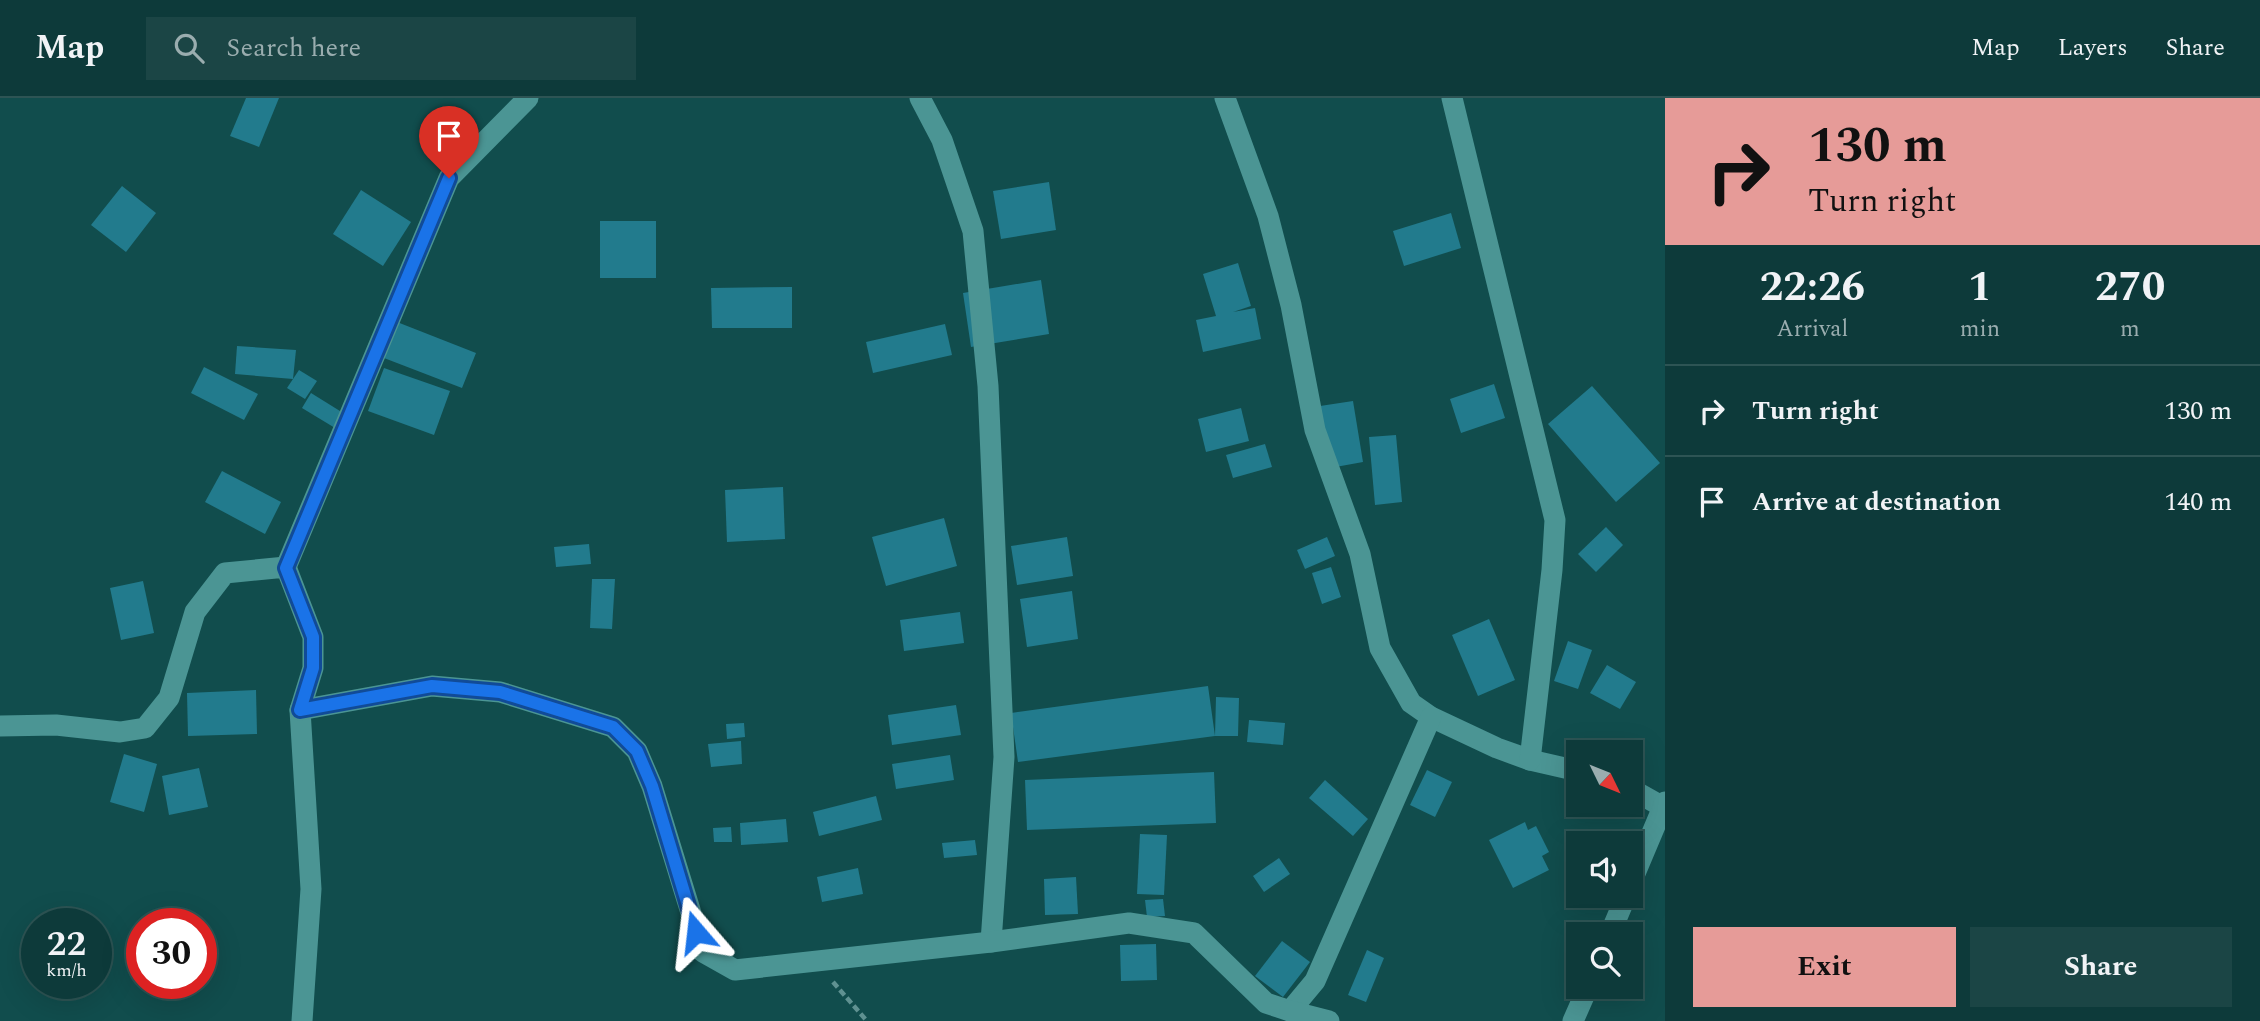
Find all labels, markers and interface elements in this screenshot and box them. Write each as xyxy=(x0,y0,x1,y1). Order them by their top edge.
search box xyxy=(146,17,636,80)
text: Map xyxy=(35,23,104,73)
text: Search here xyxy=(226,28,361,68)
icon: search xyxy=(170,29,208,67)
text: Map xyxy=(1971,30,2020,66)
text: Layers xyxy=(2058,30,2128,66)
text: Share xyxy=(2166,30,2225,66)
pin xyxy=(419,106,479,178)
text: 130 m xyxy=(1808,109,1947,184)
icon: arrive xyxy=(430,117,468,155)
icon: right xyxy=(1693,126,1784,217)
text: Turn right xyxy=(1808,177,1956,226)
text: 22:26 xyxy=(1760,256,1865,319)
text: 1 xyxy=(1968,256,1992,319)
text: 270 xyxy=(2095,256,2165,319)
text: Arrival xyxy=(1777,312,1848,347)
text: min xyxy=(1960,312,2000,347)
text: m xyxy=(2120,312,2140,347)
text: Turn right xyxy=(1752,391,1879,431)
text: 130 m xyxy=(2164,391,2232,431)
icon: right xyxy=(1693,392,1731,430)
text: Arrive at destination xyxy=(1752,482,2001,522)
text: 140 m xyxy=(2164,482,2232,522)
icon: arrive xyxy=(1693,483,1731,521)
north arrow xyxy=(1566,740,1643,817)
map controls xyxy=(1566,740,1643,999)
button: sound xyxy=(1566,831,1643,908)
position arrow xyxy=(659,895,733,969)
speed limit sign: 30 xyxy=(126,908,217,999)
text: 22 xyxy=(47,918,86,971)
button: search xyxy=(1566,922,1643,999)
button: Exit xyxy=(1693,927,1956,1007)
button: Share xyxy=(1970,927,2232,1007)
text: km/h xyxy=(46,957,87,984)

